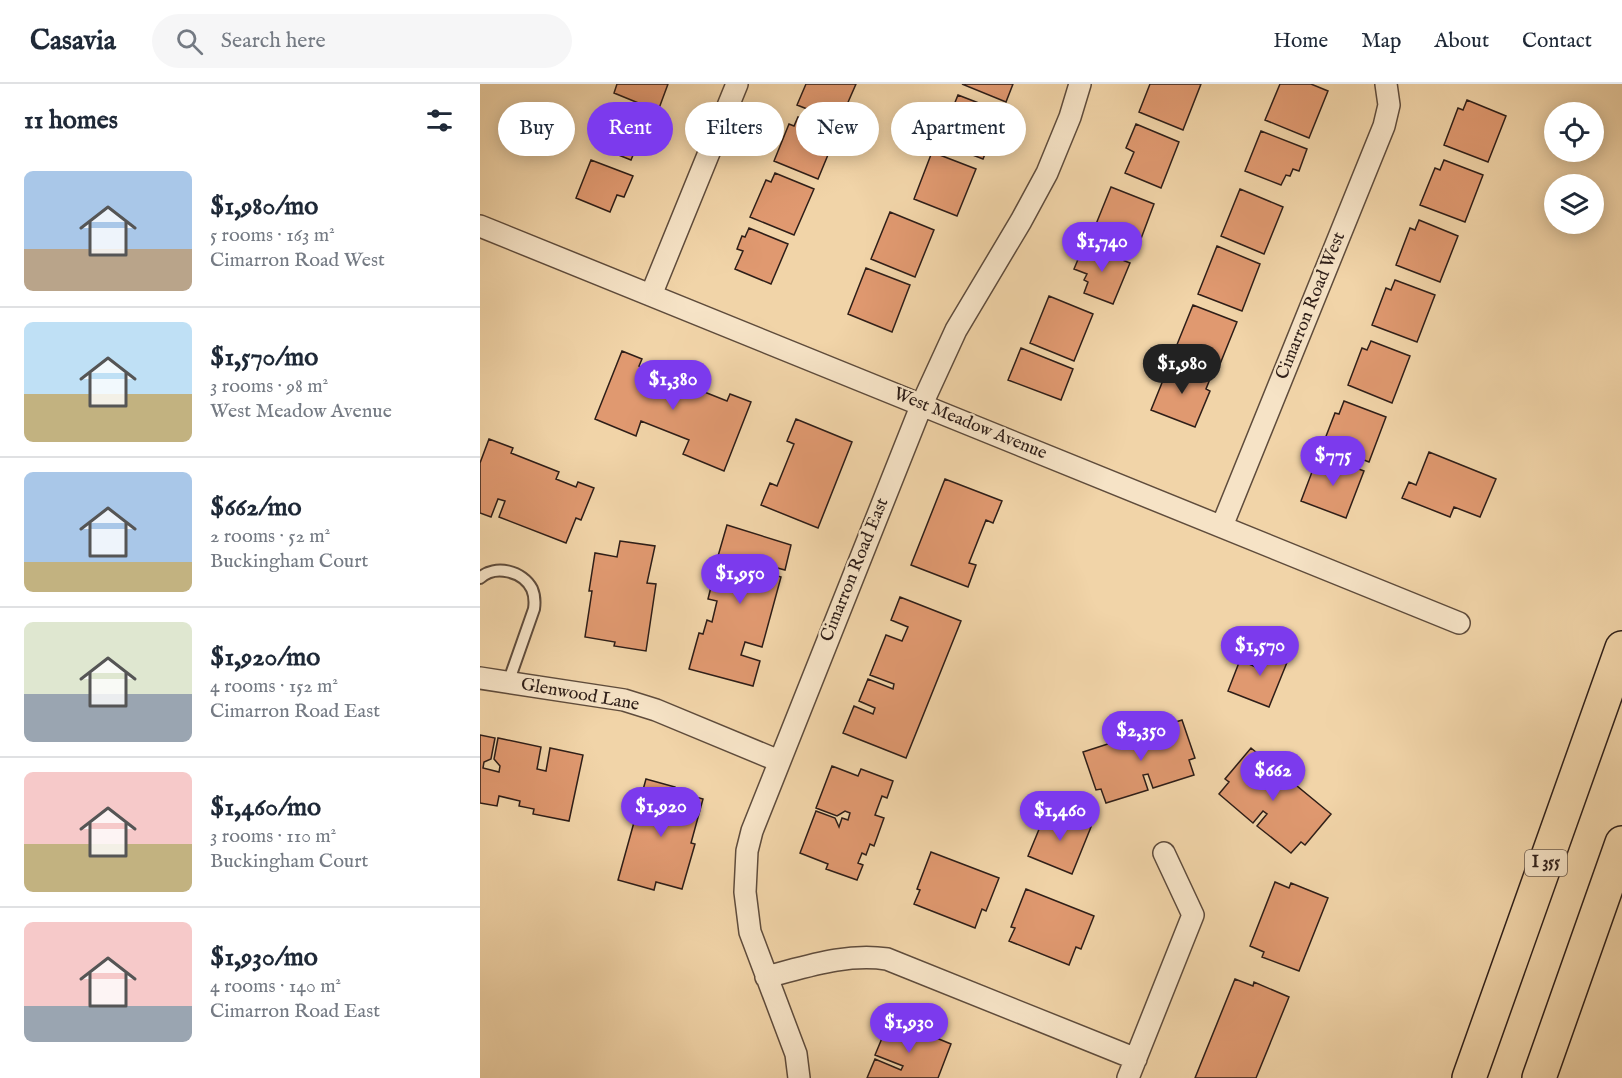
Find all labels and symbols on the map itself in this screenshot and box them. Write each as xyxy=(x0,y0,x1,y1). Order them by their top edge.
pin: $1,740 xyxy=(1053,222,1151,273)
street label: Cimarron Road West xyxy=(1271,229,1351,383)
pin: $1,980 xyxy=(1133,344,1231,395)
pin: $1,380 xyxy=(624,360,722,411)
street label: West Meadow Avenue xyxy=(890,383,1050,465)
pin: $775 xyxy=(1297,436,1369,487)
street label: Cimarron Road East xyxy=(816,495,894,645)
pin: $1,950 xyxy=(691,554,789,605)
pin: $1,570 xyxy=(1211,626,1309,677)
street label: Glenwood Lane xyxy=(519,673,641,717)
pin: $2,350 xyxy=(1092,711,1190,762)
pin: $662 xyxy=(1237,751,1309,802)
pin: $1,920 xyxy=(612,787,710,838)
pin: $1,460 xyxy=(1011,791,1109,842)
road number: I 355 xyxy=(1525,850,1567,876)
pin: $1,930 xyxy=(860,1003,958,1054)

